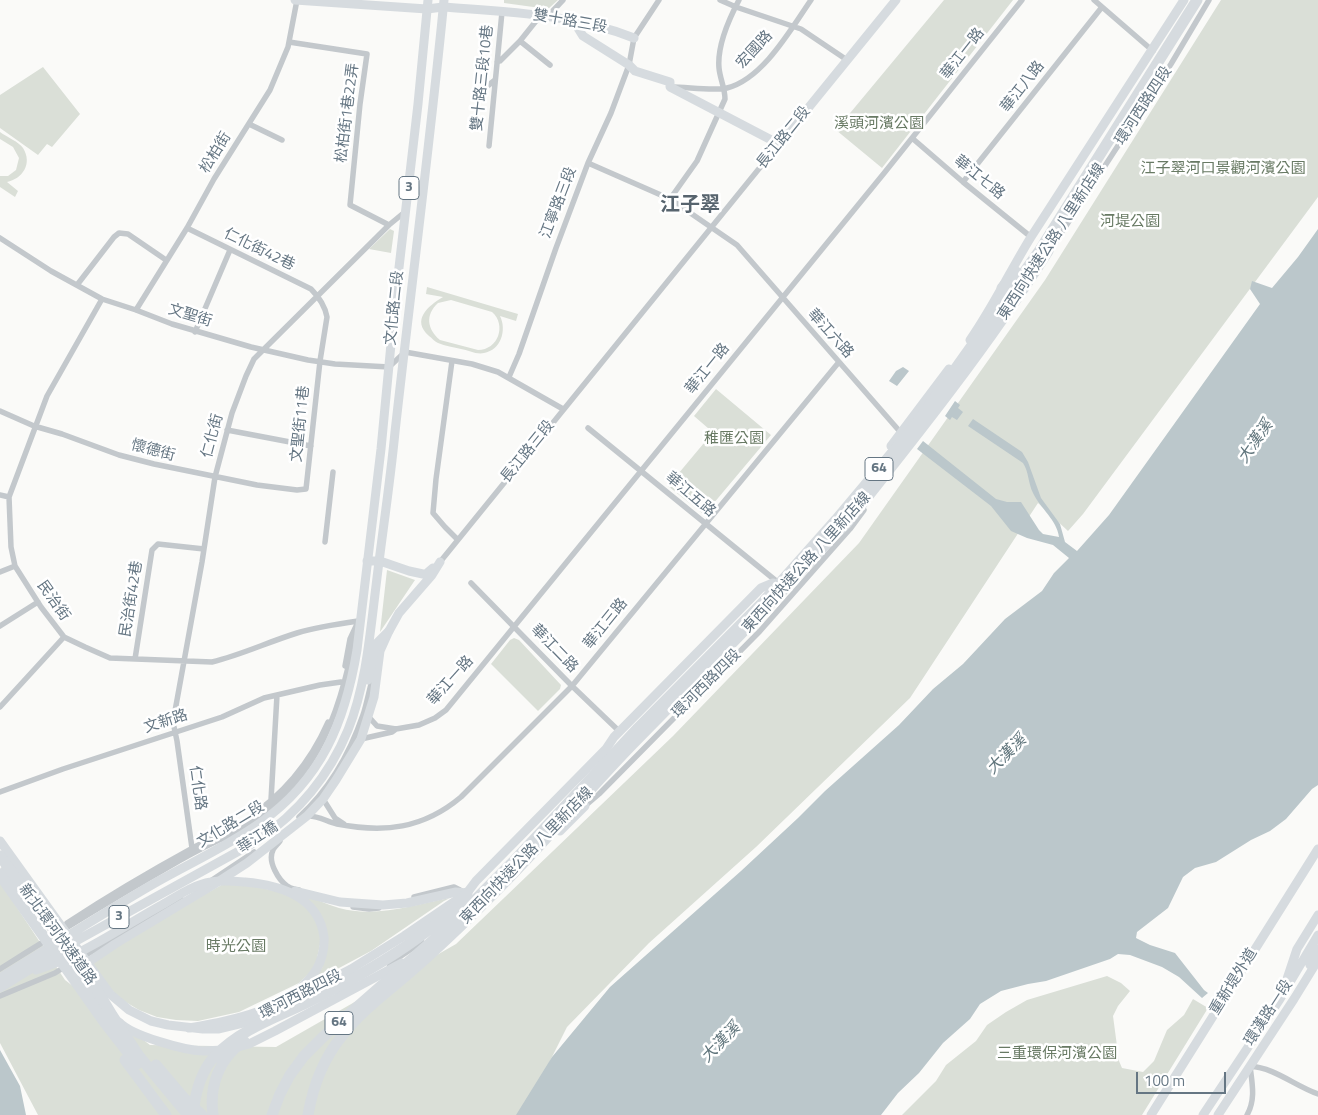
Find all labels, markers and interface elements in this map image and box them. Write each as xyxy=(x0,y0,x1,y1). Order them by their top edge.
street label: 雙十路三段 xyxy=(532,7,608,37)
street label: 雙十路三段10巷 xyxy=(468,24,498,132)
street label: 華江一路 xyxy=(937,25,989,83)
street label: 宏國路 xyxy=(733,27,777,73)
street label: 華江八路 xyxy=(997,58,1049,116)
street label: 松柏街1巷22弄 xyxy=(333,62,363,164)
street label: 環河西路四段 xyxy=(1112,63,1176,149)
street label: 長江路二段 xyxy=(753,103,815,173)
park label: 溪頭河濱公園 xyxy=(834,115,924,133)
street label: 松柏街 xyxy=(196,129,236,177)
street label: 華江七路 xyxy=(950,152,1008,204)
street label: 東西向快速公路 八里新店線 xyxy=(995,160,1109,324)
park label: 江子翠河口景觀河濱公園 xyxy=(1141,160,1305,178)
street label: 江寧路三段 xyxy=(537,165,581,241)
road number: 3 xyxy=(399,177,419,200)
district label: 江子翠 xyxy=(660,194,720,218)
park label: 河堤公園 xyxy=(1100,213,1160,231)
street label: 仁化街42巷 xyxy=(221,225,297,275)
street label: 文化路二段 xyxy=(382,270,408,346)
street label: 文聖街 xyxy=(166,301,214,331)
street label: 華江六路 xyxy=(803,306,857,362)
street label: 華江一路 xyxy=(682,340,734,398)
street label: 文聖街11巷 xyxy=(288,385,314,463)
street label: 仁化街 xyxy=(198,412,228,460)
street label: 長江路三段 xyxy=(497,417,559,487)
water label: 大漢溪 xyxy=(1234,417,1278,467)
park label: 稚匯公園 xyxy=(704,430,764,448)
street label: 懷德街 xyxy=(129,436,177,466)
road number: 64 xyxy=(865,458,893,480)
street label: 華江五路 xyxy=(661,469,719,521)
street label: 東西向快速公路 八里新店線 xyxy=(739,489,875,637)
street label: 民治街42巷 xyxy=(117,560,147,638)
street label: 民治街 xyxy=(33,577,73,625)
street label: 華江三路 xyxy=(580,595,632,653)
street label: 華江二路 xyxy=(527,621,581,677)
street label: 環河西路四段 xyxy=(669,646,745,722)
street label: 華江一路 xyxy=(424,653,478,709)
street label: 文新路 xyxy=(142,706,190,738)
water label: 大漢溪 xyxy=(983,731,1031,779)
street label: 仁化路 xyxy=(185,764,209,812)
street label: 東西向快速公路 八里新店線 xyxy=(457,784,597,928)
street label: 文化路二段 xyxy=(194,798,268,852)
street label: 華江橋 xyxy=(234,818,282,858)
street label: 新北環河快速道路 xyxy=(14,881,100,989)
road number: 3 xyxy=(109,906,129,929)
park label: 時光公園 xyxy=(206,938,266,956)
street label: 重新堤外道 xyxy=(1206,945,1262,1019)
street label: 環河西路四段 xyxy=(257,967,345,1023)
street label: 環漢路一段 xyxy=(1241,977,1297,1049)
road number: 64 xyxy=(325,1011,353,1034)
water label: 大漢溪 xyxy=(697,1019,745,1067)
park label: 三重環保河濱公園 xyxy=(997,1045,1117,1063)
scale bar xyxy=(1138,1062,1228,1094)
text: 100 m xyxy=(1144,1069,1185,1092)

